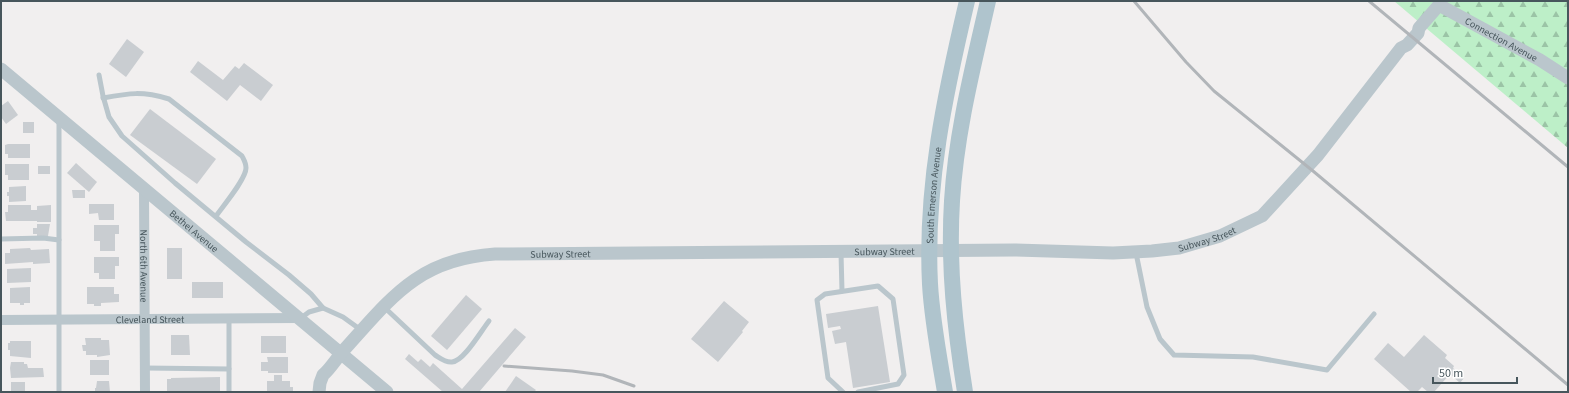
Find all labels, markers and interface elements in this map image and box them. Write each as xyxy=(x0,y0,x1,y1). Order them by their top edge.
street label: Connection Avenue xyxy=(1462,14,1540,65)
street label: South Emerson Avenue xyxy=(923,146,945,244)
street label: Bethel Avenue xyxy=(166,207,221,256)
street label: Subway Street xyxy=(1176,223,1239,256)
street label: North 6th Avenue xyxy=(136,230,151,303)
street label: Subway Street xyxy=(854,245,915,259)
street label: Subway Street xyxy=(530,247,591,262)
street label: Cleveland Street xyxy=(116,313,185,327)
scale bar xyxy=(1433,359,1517,385)
text: 50 m xyxy=(1439,365,1463,382)

